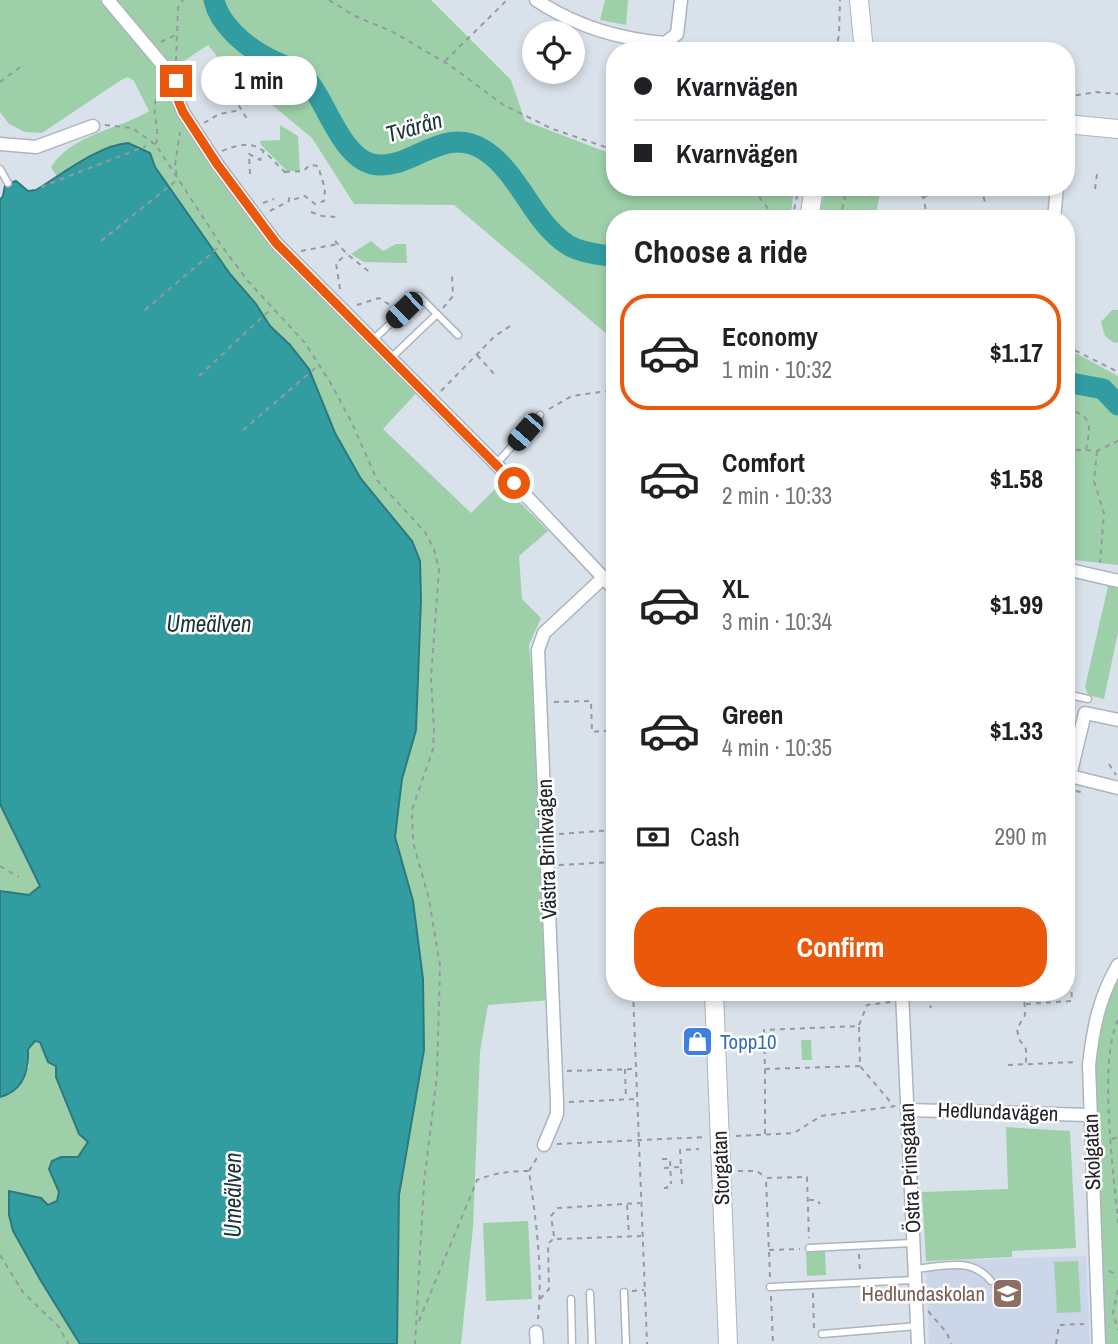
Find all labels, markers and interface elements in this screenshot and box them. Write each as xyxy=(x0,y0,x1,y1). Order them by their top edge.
map controls xyxy=(522,21,585,84)
button: locate xyxy=(522,21,585,84)
callout: 1 min xyxy=(200,56,316,106)
route end xyxy=(160,65,192,97)
text: 1 min xyxy=(234,65,284,96)
text: Kvarnvägen xyxy=(676,69,798,104)
water label: Tvärån xyxy=(382,104,446,149)
text: Kvarnvägen xyxy=(676,136,798,171)
text: Choose a ride xyxy=(634,230,808,273)
car xyxy=(382,288,427,332)
text: Economy xyxy=(722,319,818,354)
icon: car xyxy=(638,321,701,384)
text: $1.17 xyxy=(990,335,1043,370)
text: 1 min · 10:32 xyxy=(722,354,832,385)
car xyxy=(504,409,547,455)
text: Comfort xyxy=(722,445,805,480)
icon: car xyxy=(638,447,701,510)
text: $1.58 xyxy=(990,461,1043,496)
route start xyxy=(498,467,530,499)
text: 2 min · 10:33 xyxy=(722,480,832,511)
text: XL xyxy=(722,571,749,606)
icon: car xyxy=(638,573,701,636)
text: $1.99 xyxy=(990,587,1043,622)
text: 3 min · 10:34 xyxy=(722,606,832,637)
water label: Umeälven xyxy=(167,608,251,639)
text: Green xyxy=(722,697,784,732)
icon: car xyxy=(638,699,701,762)
text: $1.33 xyxy=(990,713,1043,748)
text: 4 min · 10:35 xyxy=(722,732,832,763)
street label: Västra Brinkvägen xyxy=(530,778,563,920)
icon: cash xyxy=(634,818,672,856)
text: Cash xyxy=(690,819,740,854)
text: 290 m xyxy=(995,821,1047,852)
button: Confirm xyxy=(634,907,1047,987)
shop icon: Topp10 xyxy=(680,1025,714,1059)
place label: Topp10 xyxy=(720,1027,777,1056)
street label: Hedlundavägen xyxy=(937,1095,1059,1128)
street label: Östra Prinsgatan xyxy=(892,1102,927,1234)
street label: Skolgatan xyxy=(1076,1113,1107,1191)
street label: Storgatan xyxy=(705,1130,736,1206)
water label: Umeälven xyxy=(217,1153,248,1237)
school or university icon: Hedlundaskolan xyxy=(991,1277,1025,1311)
place label: Hedlundaskolan xyxy=(862,1279,985,1308)

